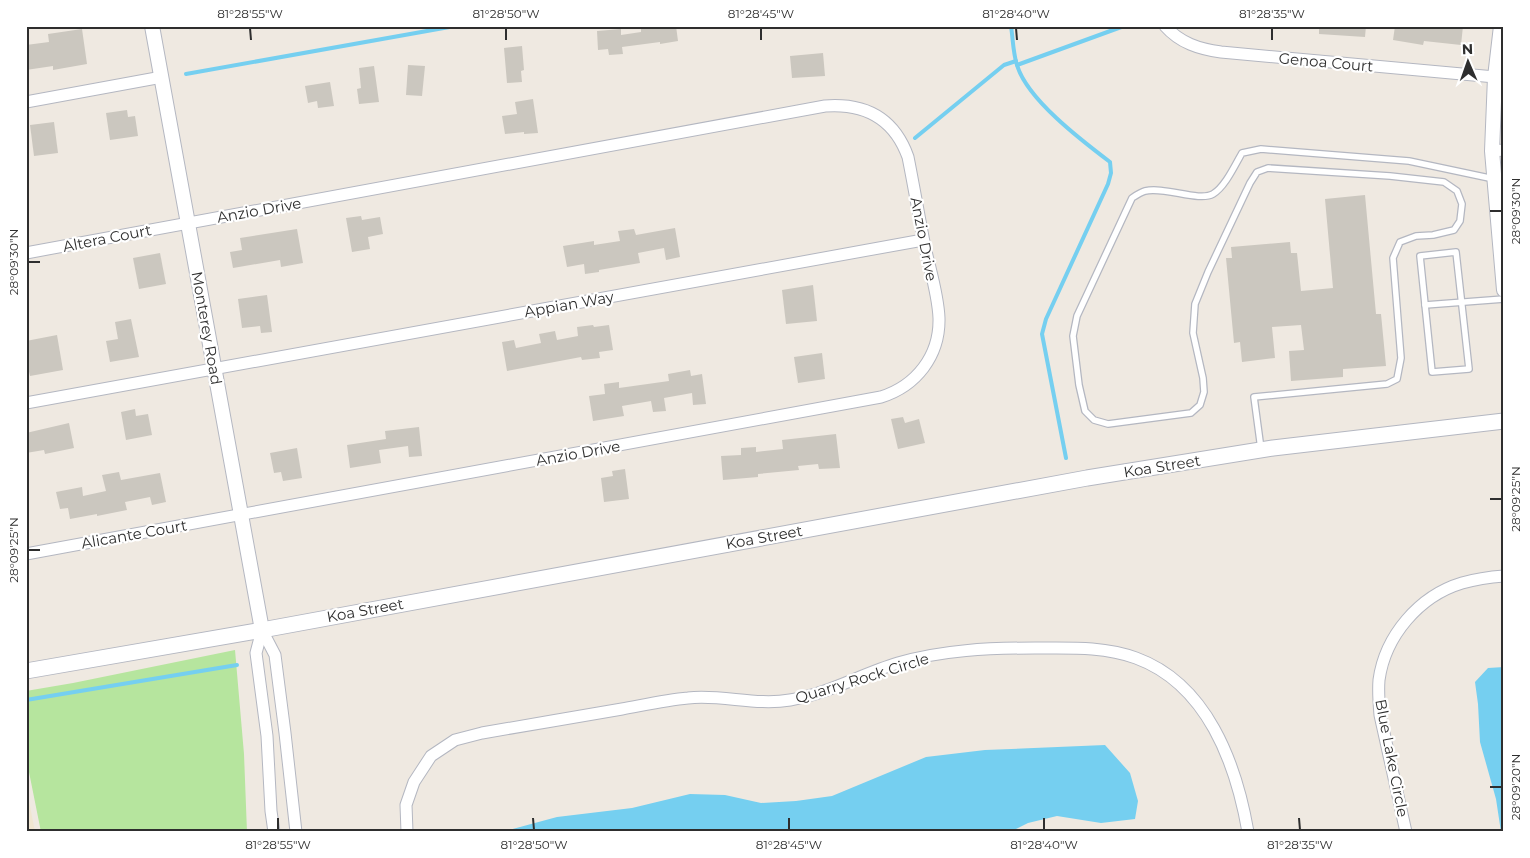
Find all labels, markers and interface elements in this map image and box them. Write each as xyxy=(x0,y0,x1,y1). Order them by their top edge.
text: 81°28'55"W xyxy=(217,6,283,21)
text: 81°28'50"W xyxy=(472,6,540,21)
text: 81°28'45"W xyxy=(728,6,794,21)
text: 81°28'40"W xyxy=(982,6,1050,21)
text: 81°28'35"W xyxy=(1239,6,1305,21)
north arrow xyxy=(1442,38,1492,88)
text: N xyxy=(1462,40,1474,58)
street label: Genoa Court xyxy=(1278,48,1374,76)
text: 28°09'30"N xyxy=(1508,178,1523,244)
street label: Anzio Drive xyxy=(215,193,303,227)
street label: Anzio Drive xyxy=(907,195,941,283)
street label: Altera Court xyxy=(61,220,153,256)
text: 28°09'30"N xyxy=(6,229,21,295)
street label: Monterey Road xyxy=(188,270,226,386)
street label: Appian Way xyxy=(523,287,616,321)
street label: Anzio Drive xyxy=(534,436,622,470)
street label: Koa Street xyxy=(1122,451,1202,481)
text: 28°09'25"N xyxy=(1508,466,1523,532)
street label: Alicante Court xyxy=(80,515,188,553)
text: 28°09'25"N xyxy=(6,517,21,583)
street label: Koa Street xyxy=(724,521,804,553)
street label: Koa Street xyxy=(325,594,405,626)
street label: Quarry Rock Circle xyxy=(793,649,931,707)
street label: Blue Lake Circle xyxy=(1371,697,1413,819)
text: 28°09'20"N xyxy=(1508,754,1523,820)
text: 81°28'55"W xyxy=(245,837,311,852)
text: 81°28'50"W xyxy=(500,837,568,852)
text: 81°28'45"W xyxy=(756,837,822,852)
text: 81°28'40"W xyxy=(1010,837,1078,852)
text: 81°28'35"W xyxy=(1267,837,1333,852)

